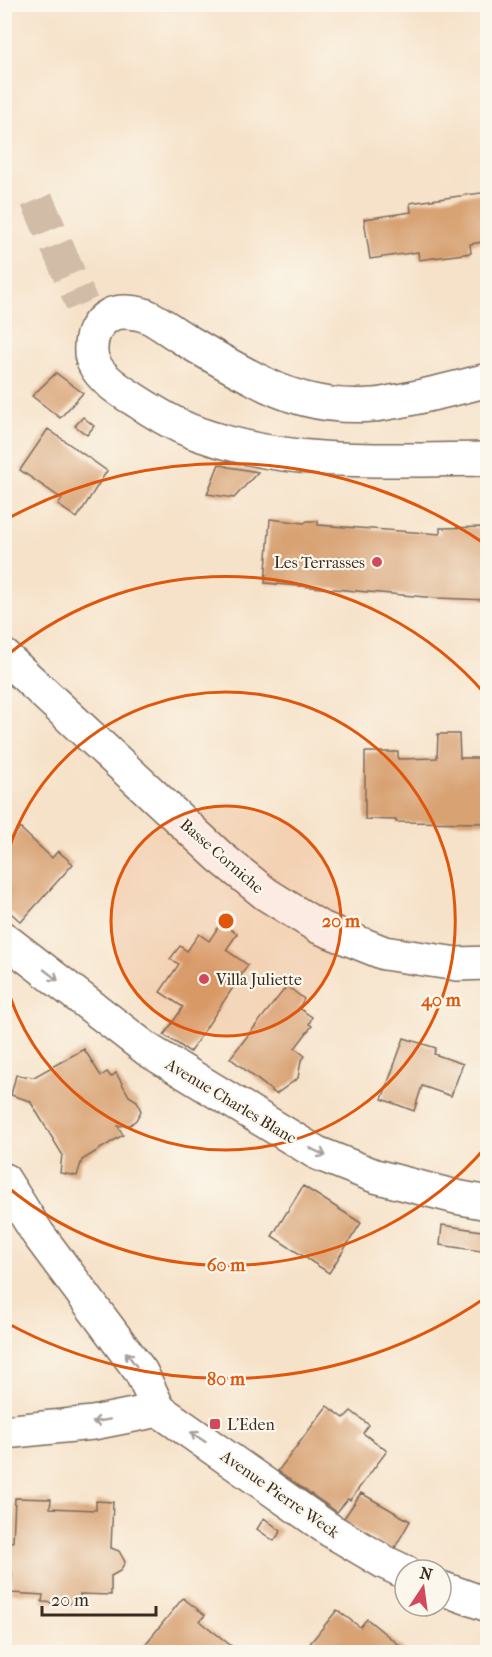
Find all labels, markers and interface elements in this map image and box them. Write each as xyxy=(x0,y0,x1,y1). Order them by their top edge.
place label: Les Terrasses xyxy=(274,553,365,572)
marker: Les Terrasses xyxy=(370,555,384,569)
street label: Basse Corniche xyxy=(176,815,268,897)
centre of rings xyxy=(216,911,236,931)
text: 20 m xyxy=(322,911,361,932)
one-way arrow xyxy=(42,969,58,981)
place label: Villa Juliette xyxy=(215,970,302,989)
marker: Villa Juliette xyxy=(197,972,211,986)
text: 40 m xyxy=(420,990,462,1011)
street label: Avenue Charles Blanc xyxy=(161,1054,300,1148)
one-way arrow xyxy=(308,1147,326,1159)
text: 60 m xyxy=(207,1255,246,1276)
one-way arrow xyxy=(125,1351,138,1367)
text: 80 m xyxy=(207,1369,246,1390)
place label: L'Eden xyxy=(227,1415,275,1434)
one-way arrow xyxy=(92,1416,112,1427)
marker: L'Eden xyxy=(208,1417,222,1431)
one-way arrow xyxy=(190,1431,206,1443)
street label: Avenue Pierre Weck xyxy=(216,1446,343,1542)
north arrow xyxy=(393,1558,453,1618)
text: N xyxy=(418,1563,435,1585)
scale bar xyxy=(42,1579,156,1617)
text: 20 m xyxy=(51,1590,89,1611)

